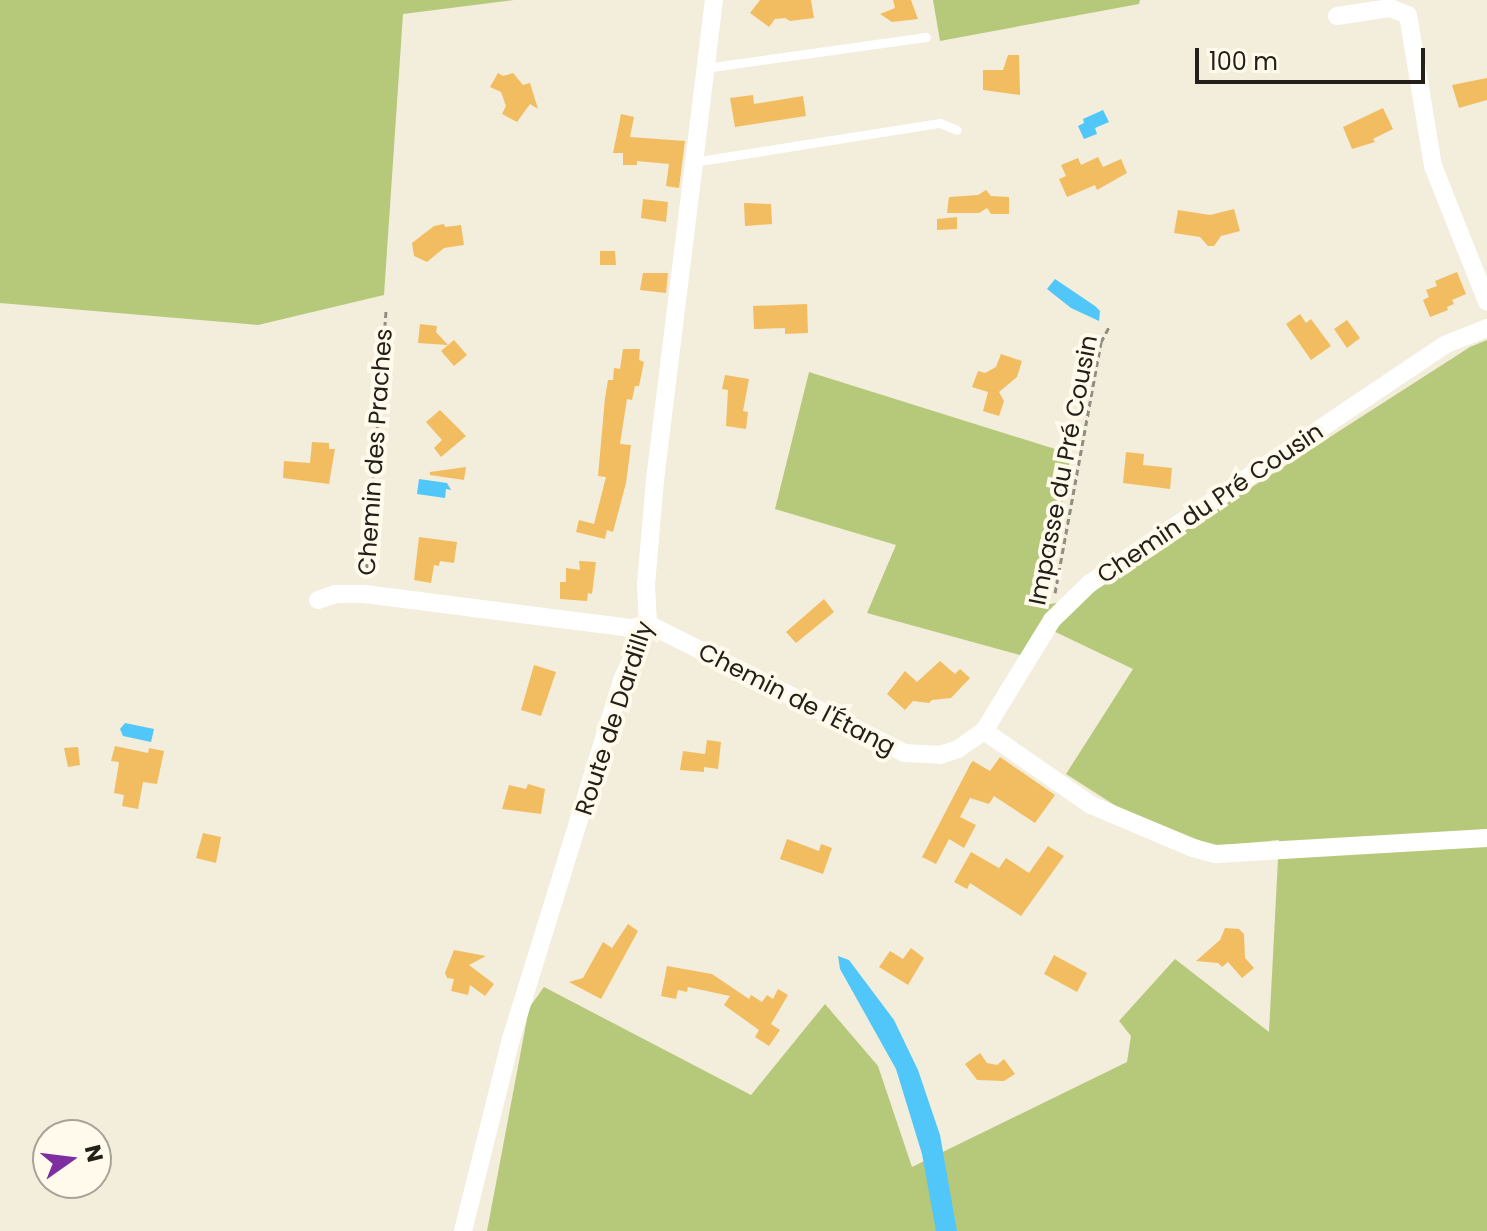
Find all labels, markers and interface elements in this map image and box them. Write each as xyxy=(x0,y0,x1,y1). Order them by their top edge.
scale bar xyxy=(1199,32,1429,82)
text: 100 m xyxy=(1209,45,1278,78)
street label: Chemin des Praches xyxy=(352,327,398,577)
street label: Impasse du Pré Cousin xyxy=(1023,332,1103,608)
street label: Chemin du Pré Cousin xyxy=(1092,417,1328,589)
street label: Route de Dardilly xyxy=(569,617,659,819)
street label: Chemin de l'Étang xyxy=(694,637,900,761)
north arrow xyxy=(32,1119,112,1199)
text: N xyxy=(77,1142,111,1165)

